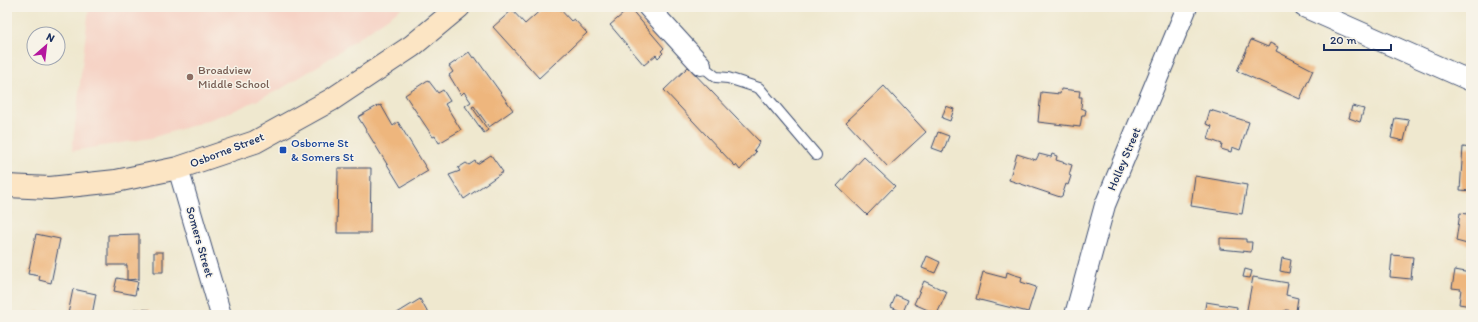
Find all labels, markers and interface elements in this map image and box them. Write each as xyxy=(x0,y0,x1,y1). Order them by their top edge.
north arrow xyxy=(26,26,66,66)
scale bar xyxy=(1324,26,1391,52)
text: N xyxy=(44,30,57,45)
text: 20 m xyxy=(1330,33,1357,47)
place label: Broadview Middle School xyxy=(198,63,270,91)
marker: Broadview Middle School xyxy=(185,72,195,82)
street label: Holley Street xyxy=(1104,125,1144,193)
street label: Osborne Street xyxy=(188,129,267,171)
place label: Osborne St & Somers St xyxy=(291,136,355,164)
marker: Osborne St & Somers St xyxy=(278,145,288,155)
street label: Somers Street xyxy=(183,205,217,279)

